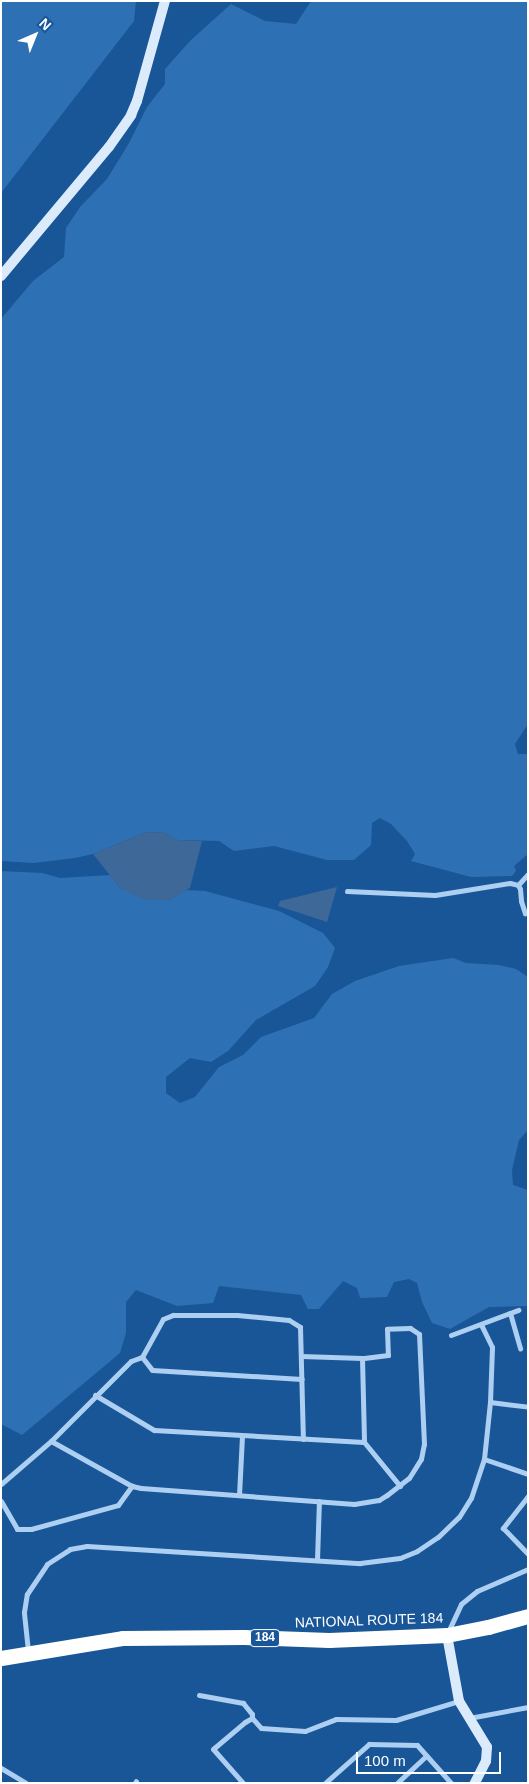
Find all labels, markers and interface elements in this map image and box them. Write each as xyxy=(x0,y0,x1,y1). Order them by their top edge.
north arrow xyxy=(10,10,60,60)
text: N xyxy=(36,15,55,33)
street label: NATIONAL ROUTE 184 xyxy=(294,1609,444,1631)
road number: 184 xyxy=(249,1629,281,1648)
scale bar xyxy=(359,1742,504,1774)
text: 100 m xyxy=(364,1752,406,1769)

